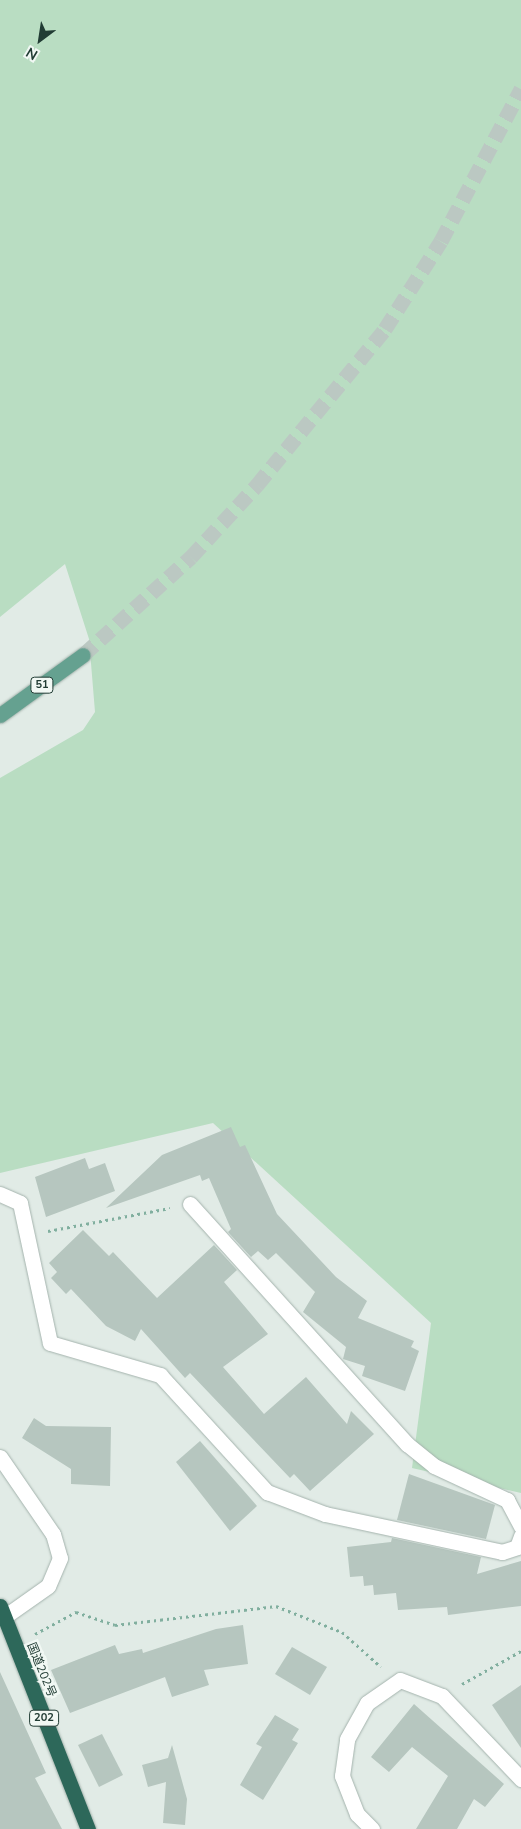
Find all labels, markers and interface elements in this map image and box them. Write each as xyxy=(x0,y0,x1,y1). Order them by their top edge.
north arrow xyxy=(15,15,65,65)
text: N xyxy=(23,42,41,64)
road number: 51 xyxy=(30,676,54,694)
street label: 国道202号 xyxy=(24,1641,58,1699)
road number: 202 xyxy=(29,1710,59,1726)

